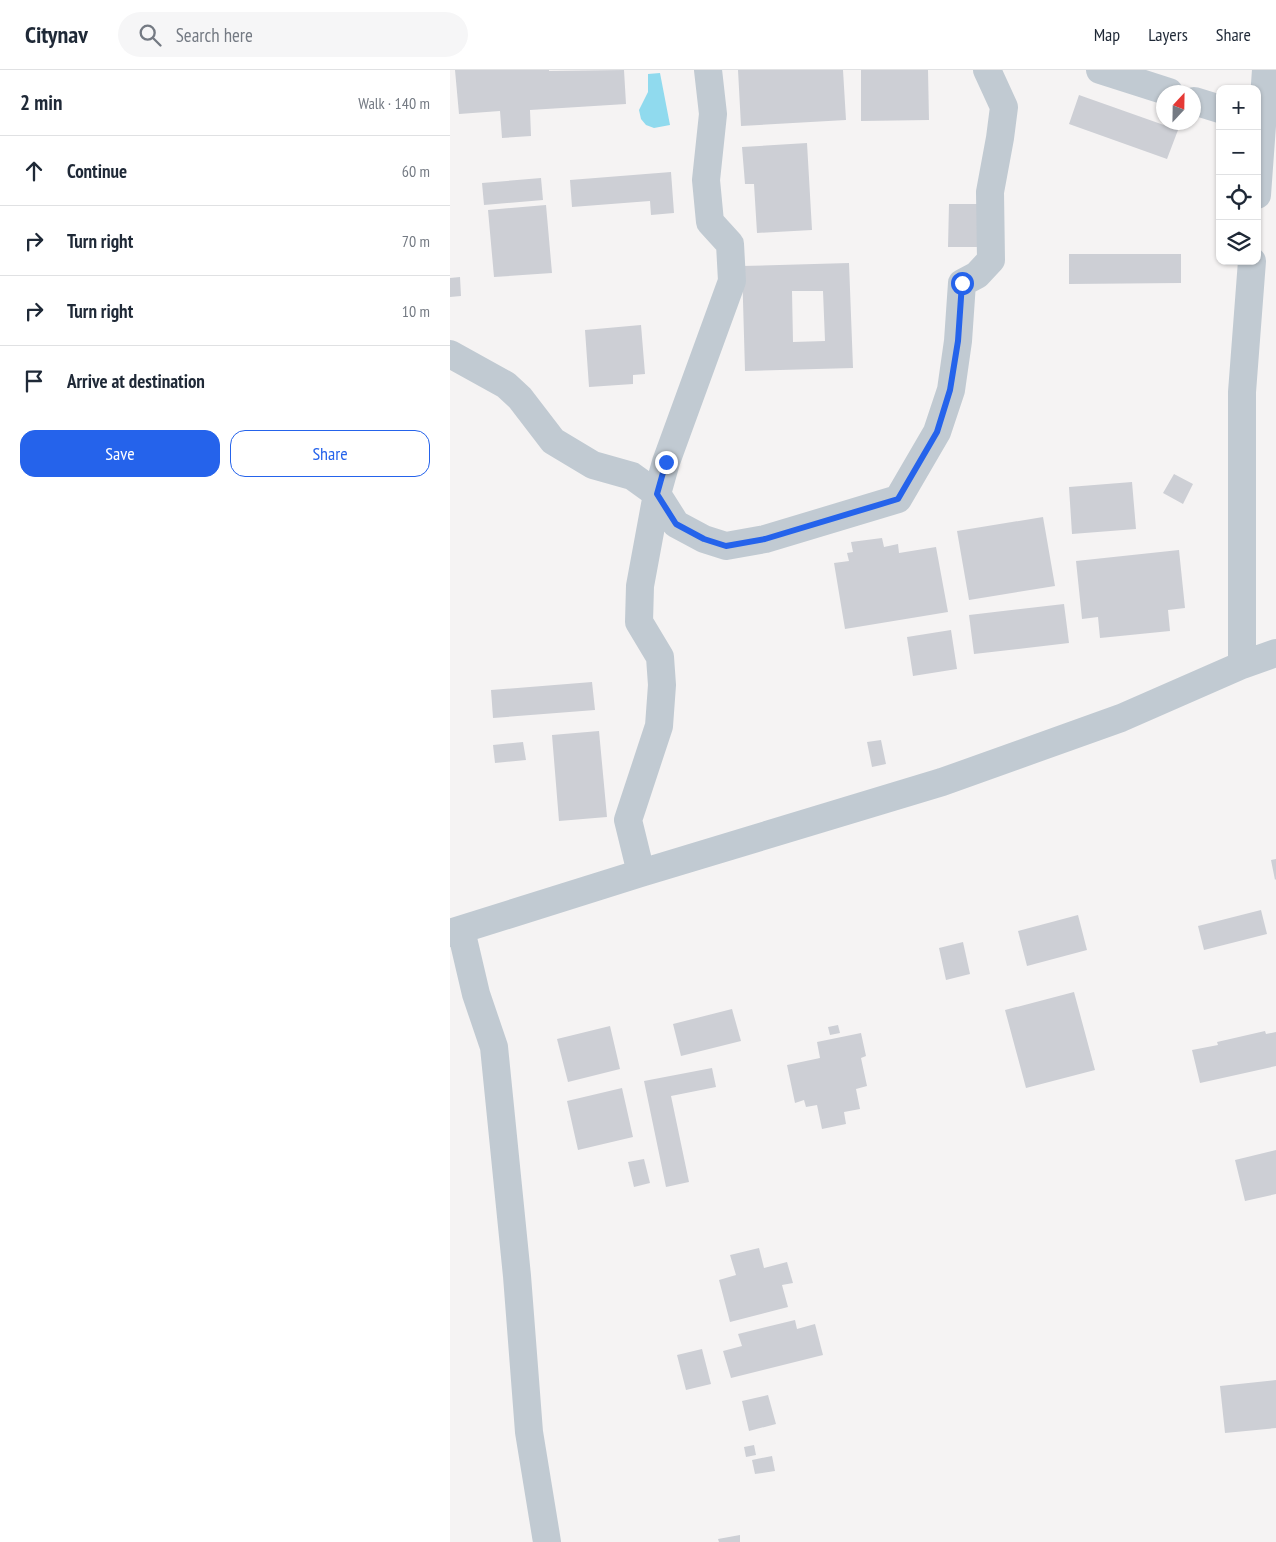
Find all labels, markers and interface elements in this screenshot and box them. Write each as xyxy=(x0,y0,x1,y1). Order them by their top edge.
search box xyxy=(118,12,468,57)
text: Citynav xyxy=(25,19,88,50)
icon: search xyxy=(136,21,164,49)
text: Search here xyxy=(176,23,253,47)
text: Map xyxy=(1094,23,1120,46)
text: Layers xyxy=(1148,23,1188,46)
text: Share xyxy=(1216,23,1251,46)
north arrow xyxy=(1156,85,1201,130)
map controls xyxy=(1216,85,1261,265)
button: + xyxy=(1216,85,1261,130)
text: 2 min xyxy=(20,89,62,116)
text: Walk · 140 m xyxy=(358,93,430,113)
button: − xyxy=(1216,130,1261,175)
icon: ahead xyxy=(20,157,48,185)
text: Continue xyxy=(67,159,127,183)
text: 60 m xyxy=(402,161,430,181)
button: locate xyxy=(1216,175,1261,220)
button: layers xyxy=(1216,220,1261,265)
icon: right xyxy=(20,227,48,255)
text: Turn right xyxy=(67,229,133,253)
text: 70 m xyxy=(402,231,430,251)
route start xyxy=(951,272,974,295)
icon: right xyxy=(20,297,48,325)
text: Turn right xyxy=(67,299,133,323)
text: 10 m xyxy=(402,301,430,321)
icon: arrive xyxy=(20,367,48,395)
text: Arrive at destination xyxy=(67,369,205,393)
button: Save xyxy=(20,430,220,477)
button: Share xyxy=(230,430,430,477)
route end xyxy=(655,451,678,474)

